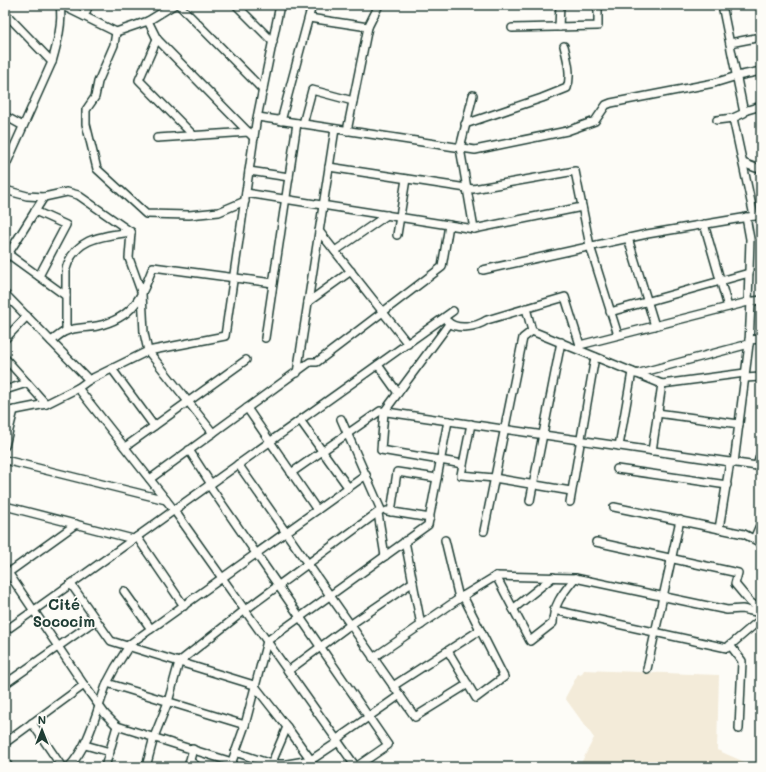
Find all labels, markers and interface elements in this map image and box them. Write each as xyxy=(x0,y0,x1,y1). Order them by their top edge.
district label: Cité Sococim xyxy=(33,594,95,631)
north arrow xyxy=(22,710,62,750)
text: N xyxy=(38,712,46,727)

